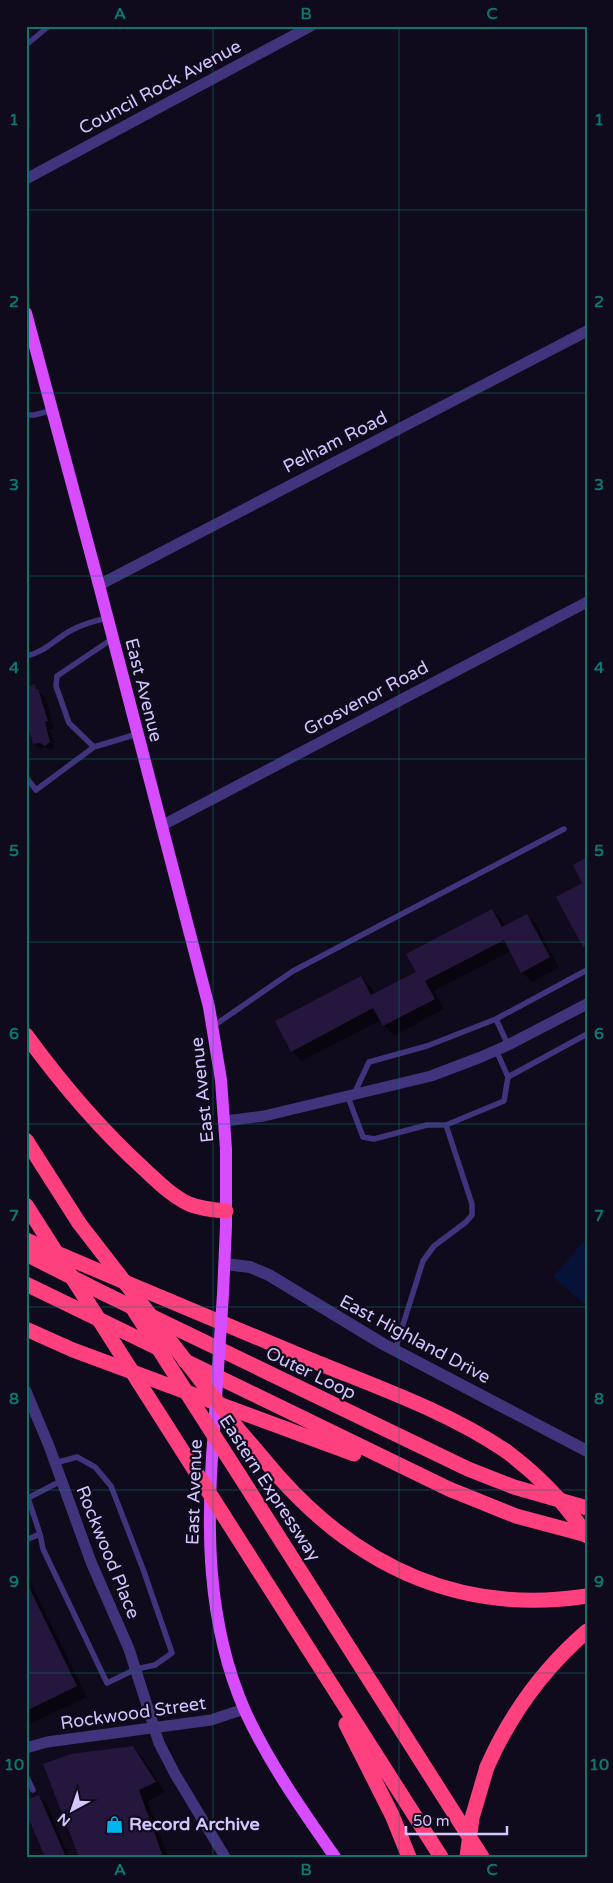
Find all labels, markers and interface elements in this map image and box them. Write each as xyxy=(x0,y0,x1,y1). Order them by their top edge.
text: A xyxy=(114,4,126,24)
text: B xyxy=(300,4,312,24)
text: C xyxy=(486,4,498,24)
street label: Council Rock Avenue xyxy=(75,35,245,139)
text: 1 xyxy=(9,110,19,130)
text: 1 xyxy=(594,110,604,130)
text: 2 xyxy=(9,292,19,312)
text: 2 xyxy=(594,292,604,312)
street label: Pelham Road xyxy=(279,406,391,478)
text: 3 xyxy=(9,475,19,495)
text: 3 xyxy=(594,475,604,495)
street label: East Avenue xyxy=(121,636,167,744)
street label: Grosvenor Road xyxy=(300,656,432,740)
text: 4 xyxy=(9,658,19,678)
text: 4 xyxy=(594,658,604,678)
text: 5 xyxy=(9,841,19,861)
text: 5 xyxy=(594,841,604,861)
text: 6 xyxy=(9,1024,19,1044)
text: 6 xyxy=(594,1024,604,1044)
street label: East Avenue xyxy=(186,1036,218,1144)
text: 7 xyxy=(9,1206,19,1226)
text: 7 xyxy=(594,1206,604,1226)
street label: East Highland Drive xyxy=(336,1290,494,1388)
street label: Outer Loop xyxy=(262,1342,360,1404)
text: 8 xyxy=(9,1389,19,1409)
text: 8 xyxy=(594,1389,604,1409)
street label: Eastern Expressway xyxy=(215,1411,326,1566)
street label: East Avenue xyxy=(181,1439,207,1545)
street label: Rockwood Place xyxy=(71,1482,145,1622)
text: 9 xyxy=(9,1572,19,1592)
text: 9 xyxy=(594,1572,604,1592)
street label: Rockwood Street xyxy=(59,1692,207,1734)
text: 10 xyxy=(4,1755,24,1775)
text: 10 xyxy=(589,1755,609,1775)
north arrow xyxy=(48,1786,98,1836)
scale bar xyxy=(406,1803,507,1835)
text: N xyxy=(54,1809,74,1830)
text: 50 m xyxy=(413,1812,450,1830)
place label: Record Archive xyxy=(129,1813,260,1835)
shop icon: Record Archive xyxy=(105,1814,125,1834)
text: A xyxy=(114,1860,126,1880)
text: B xyxy=(300,1860,312,1880)
text: C xyxy=(486,1860,498,1880)

